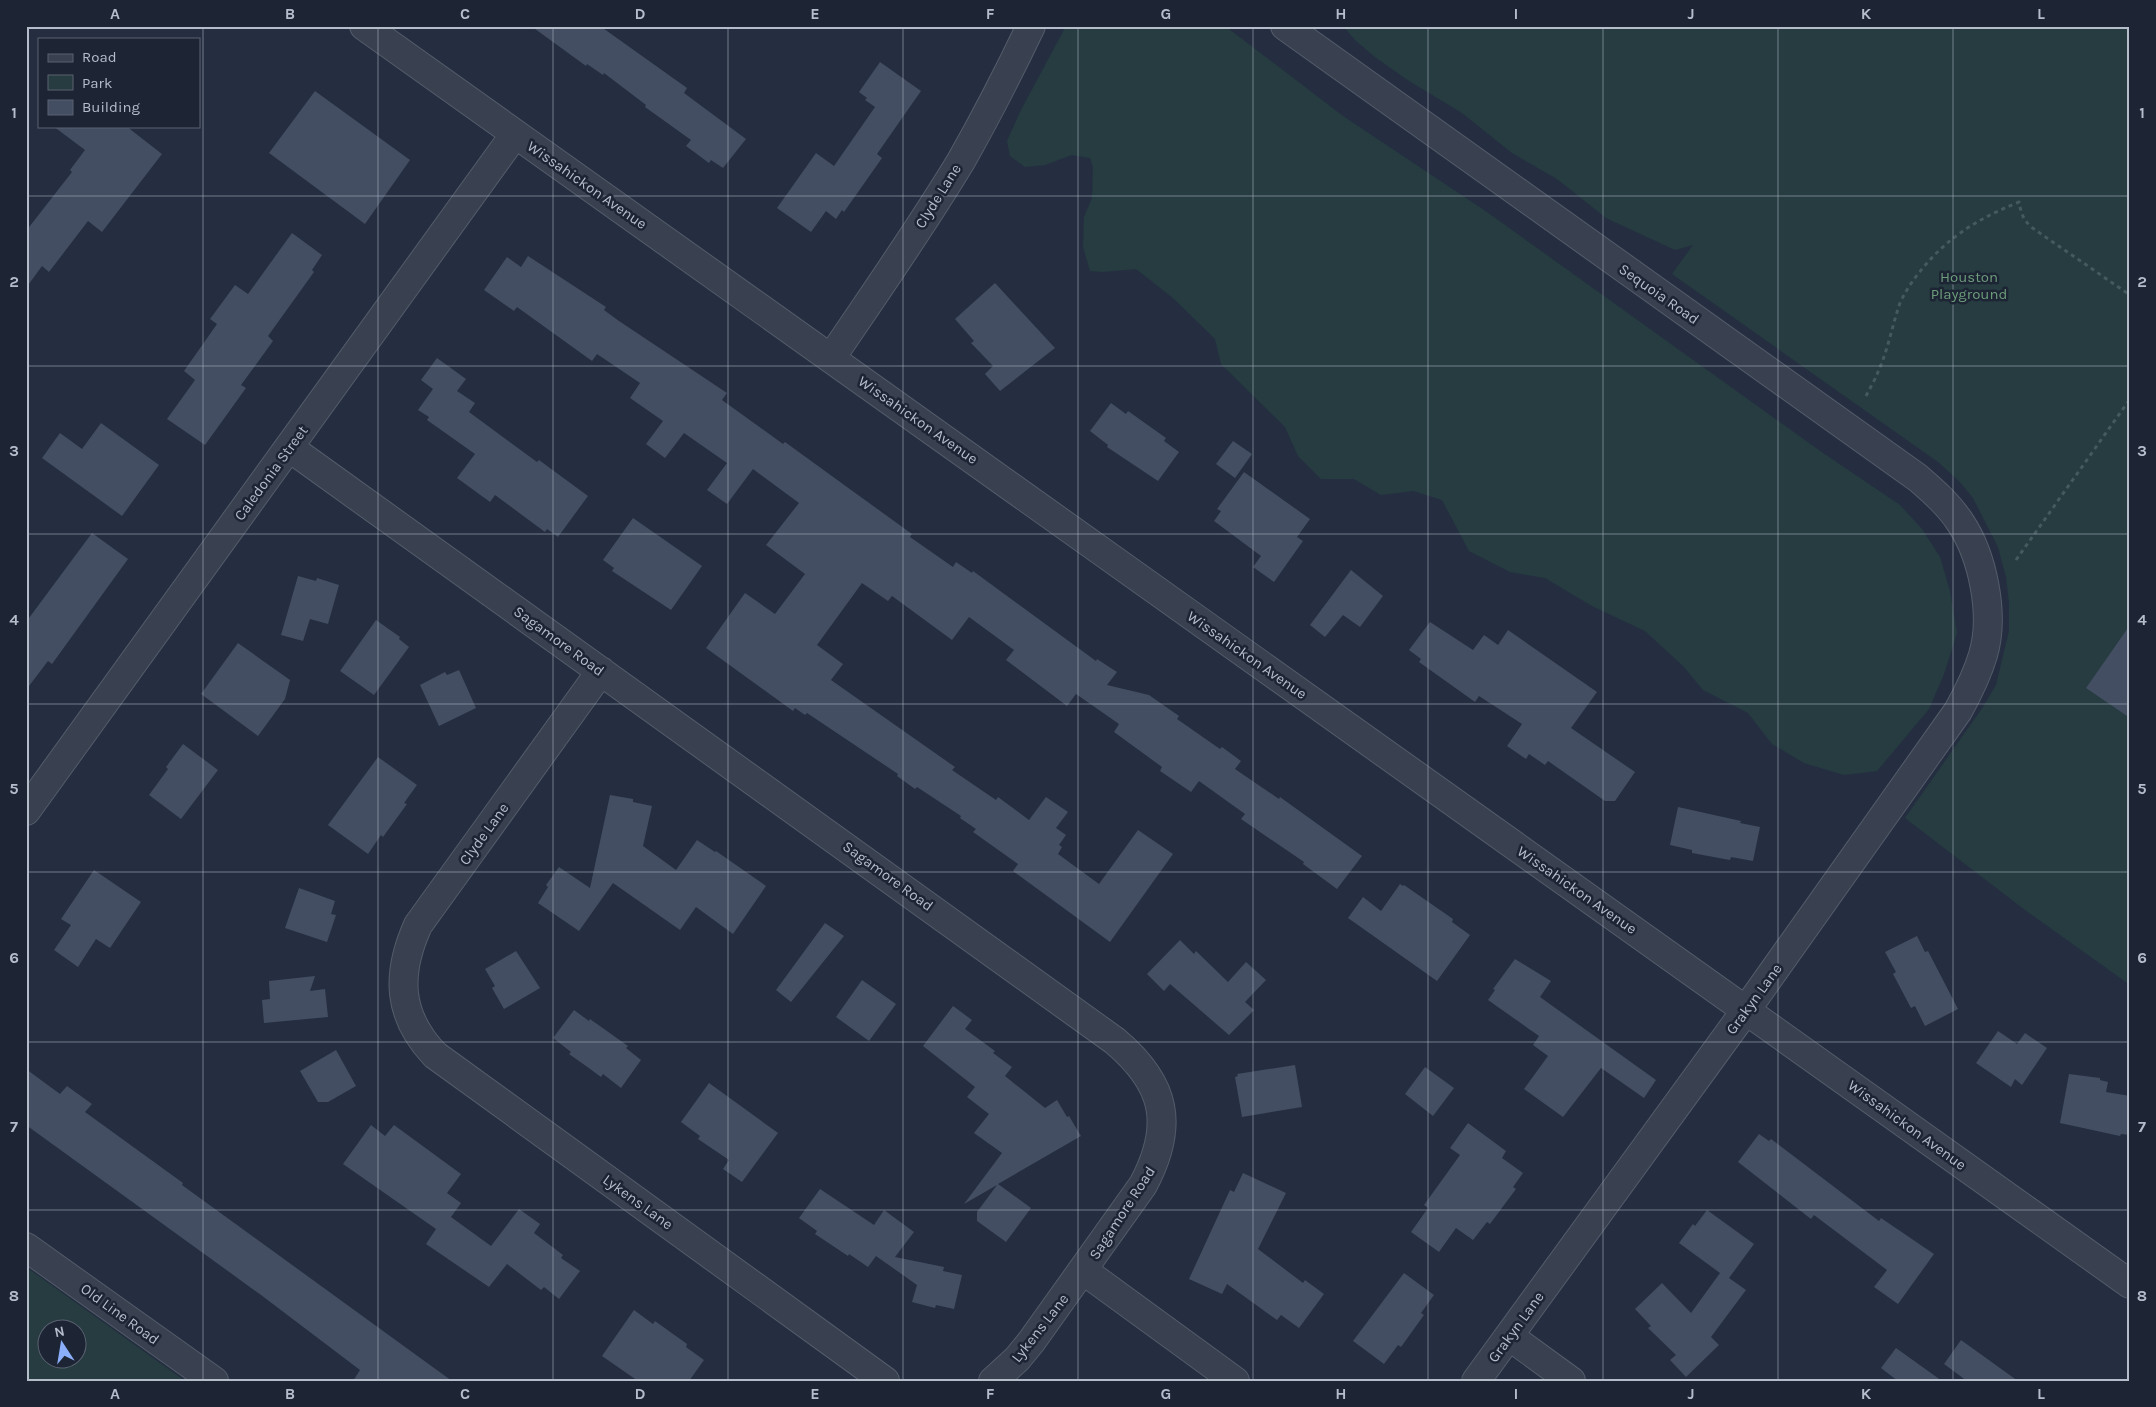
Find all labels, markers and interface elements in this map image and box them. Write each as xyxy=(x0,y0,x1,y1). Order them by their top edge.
text: A xyxy=(110,4,120,23)
text: B xyxy=(285,4,295,23)
text: C xyxy=(460,4,470,23)
text: D xyxy=(635,4,646,23)
text: E xyxy=(810,4,820,23)
text: F xyxy=(986,4,995,23)
text: G xyxy=(1161,4,1171,23)
text: H xyxy=(1335,4,1347,23)
text: I xyxy=(1514,4,1518,23)
text: J xyxy=(1687,4,1695,23)
text: K xyxy=(1861,4,1872,23)
text: L xyxy=(2037,4,2045,23)
legend xyxy=(38,38,200,128)
text: Road xyxy=(82,48,117,66)
text: Park xyxy=(82,74,112,92)
text: Building xyxy=(82,98,140,116)
text: 1 xyxy=(11,103,17,122)
text: 1 xyxy=(2139,103,2145,122)
street label: Wissahickon Avenue xyxy=(524,137,650,233)
street label: Clyde Lane xyxy=(911,160,965,232)
street label: Sequoia Road xyxy=(1615,260,1703,328)
park label: Houston Playground xyxy=(1931,268,2007,303)
text: 2 xyxy=(9,272,19,291)
text: 2 xyxy=(2137,272,2147,291)
street label: Wissahickon Avenue xyxy=(855,372,981,468)
street label: Caledonia Street xyxy=(231,422,312,524)
text: 3 xyxy=(9,441,19,460)
text: 3 xyxy=(2137,441,2147,460)
street label: Sagamore Road xyxy=(510,602,608,680)
street label: Wissahickon Avenue xyxy=(1184,607,1310,703)
text: 4 xyxy=(9,610,19,629)
text: 4 xyxy=(2137,610,2147,629)
text: 5 xyxy=(9,779,19,798)
text: 5 xyxy=(2137,779,2147,798)
street label: Clyde Lane xyxy=(455,799,513,869)
street label: Sagamore Road xyxy=(839,837,937,915)
street label: Wissahickon Avenue xyxy=(1514,842,1640,938)
text: 6 xyxy=(9,948,19,967)
text: 6 xyxy=(2137,948,2147,967)
street label: Grakyn Lane xyxy=(1722,960,1786,1038)
street label: Wissahickon Avenue xyxy=(1844,1076,1970,1174)
text: 7 xyxy=(10,1117,18,1136)
text: 7 xyxy=(2138,1117,2146,1136)
street label: Sagamore Road xyxy=(1085,1163,1159,1263)
street label: Lykens Lane xyxy=(599,1171,677,1233)
street label: Old Line Road xyxy=(77,1279,163,1349)
text: 8 xyxy=(9,1286,19,1305)
text: 8 xyxy=(2137,1286,2147,1305)
street label: Grakyn Lane xyxy=(1484,1288,1548,1366)
street label: Lykens Lane xyxy=(1008,1290,1072,1366)
north arrow xyxy=(38,1320,88,1370)
text: N xyxy=(53,1322,66,1341)
text: A xyxy=(110,1384,120,1403)
text: B xyxy=(285,1384,295,1403)
text: C xyxy=(460,1384,470,1403)
text: D xyxy=(635,1384,646,1403)
text: E xyxy=(810,1384,820,1403)
text: F xyxy=(986,1384,995,1403)
text: G xyxy=(1161,1384,1171,1403)
text: H xyxy=(1335,1384,1347,1403)
text: I xyxy=(1514,1384,1518,1403)
text: J xyxy=(1687,1384,1695,1403)
text: K xyxy=(1861,1384,1872,1403)
text: L xyxy=(2037,1384,2045,1403)

